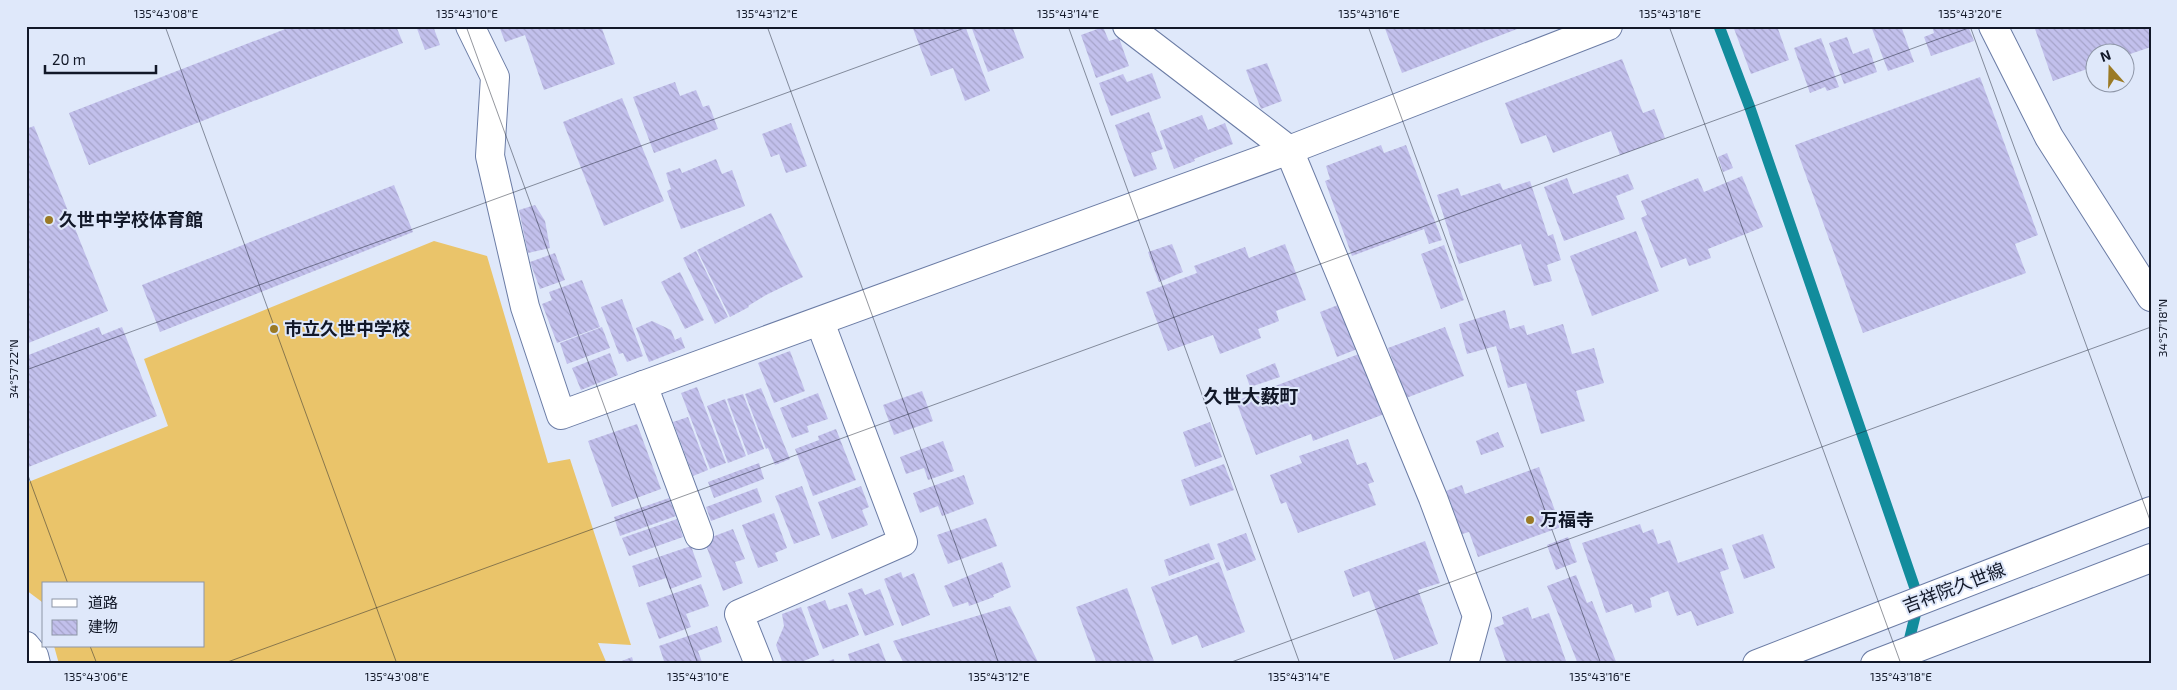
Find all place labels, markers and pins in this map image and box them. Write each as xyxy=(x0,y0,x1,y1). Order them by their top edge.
place label: 久世中学校体育館 xyxy=(59,208,203,230)
marker: 久世中学校体育館 xyxy=(43,214,55,226)
place label: 市立久世中学校 xyxy=(284,317,410,339)
marker: 市立久世中学校 xyxy=(268,323,280,335)
place label: 万福寺 xyxy=(1540,508,1594,530)
marker: 万福寺 xyxy=(1524,514,1536,526)

